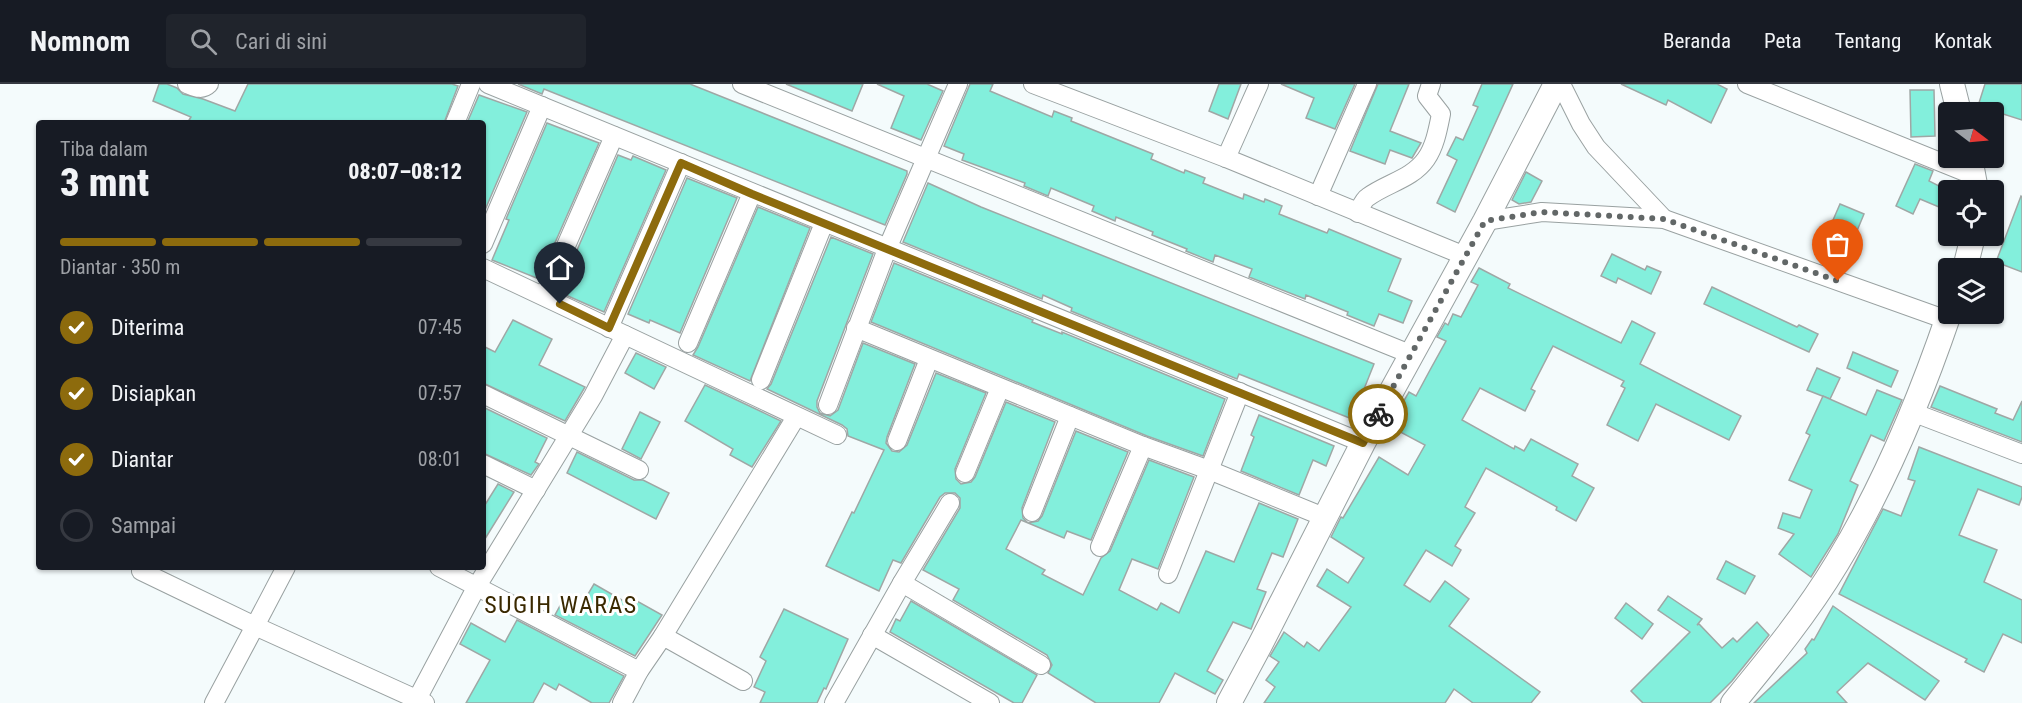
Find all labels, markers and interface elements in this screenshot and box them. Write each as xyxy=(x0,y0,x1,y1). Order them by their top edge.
search box xyxy=(166,14,586,68)
text: Nomnom xyxy=(30,25,130,58)
icon: search xyxy=(187,25,220,58)
text: Cari di sini xyxy=(235,29,327,54)
text: Beranda xyxy=(1663,29,1731,53)
text: Peta xyxy=(1764,29,1802,53)
text: Tentang xyxy=(1835,29,1901,53)
text: Kontak xyxy=(1934,29,1992,53)
north arrow xyxy=(1938,102,2004,168)
map controls xyxy=(1938,102,2004,324)
text: Tiba dalam xyxy=(60,137,148,161)
text: 08:07–08:12 xyxy=(348,159,462,184)
text: 3 mnt xyxy=(60,160,149,206)
button: locate xyxy=(1938,180,2004,246)
pin xyxy=(1812,219,1863,281)
icon: bag xyxy=(1821,228,1854,261)
pin xyxy=(534,242,585,304)
icon: home xyxy=(543,251,576,284)
text: Diantar · 350 m xyxy=(60,255,180,279)
button: layers xyxy=(1938,258,2004,324)
icon: check xyxy=(60,311,93,344)
text: Diterima xyxy=(111,315,184,340)
text: 07:45 xyxy=(418,315,462,339)
icon: check xyxy=(60,377,93,410)
text: Disiapkan xyxy=(111,381,196,406)
text: 07:57 xyxy=(418,381,462,405)
courier xyxy=(1348,384,1408,444)
icon: bike xyxy=(1362,398,1395,431)
icon: check xyxy=(60,443,93,476)
text: Diantar xyxy=(111,447,174,472)
text: 08:01 xyxy=(418,447,462,471)
text: Sampai xyxy=(111,513,176,538)
district label: SUGIH WARAS xyxy=(484,591,638,619)

